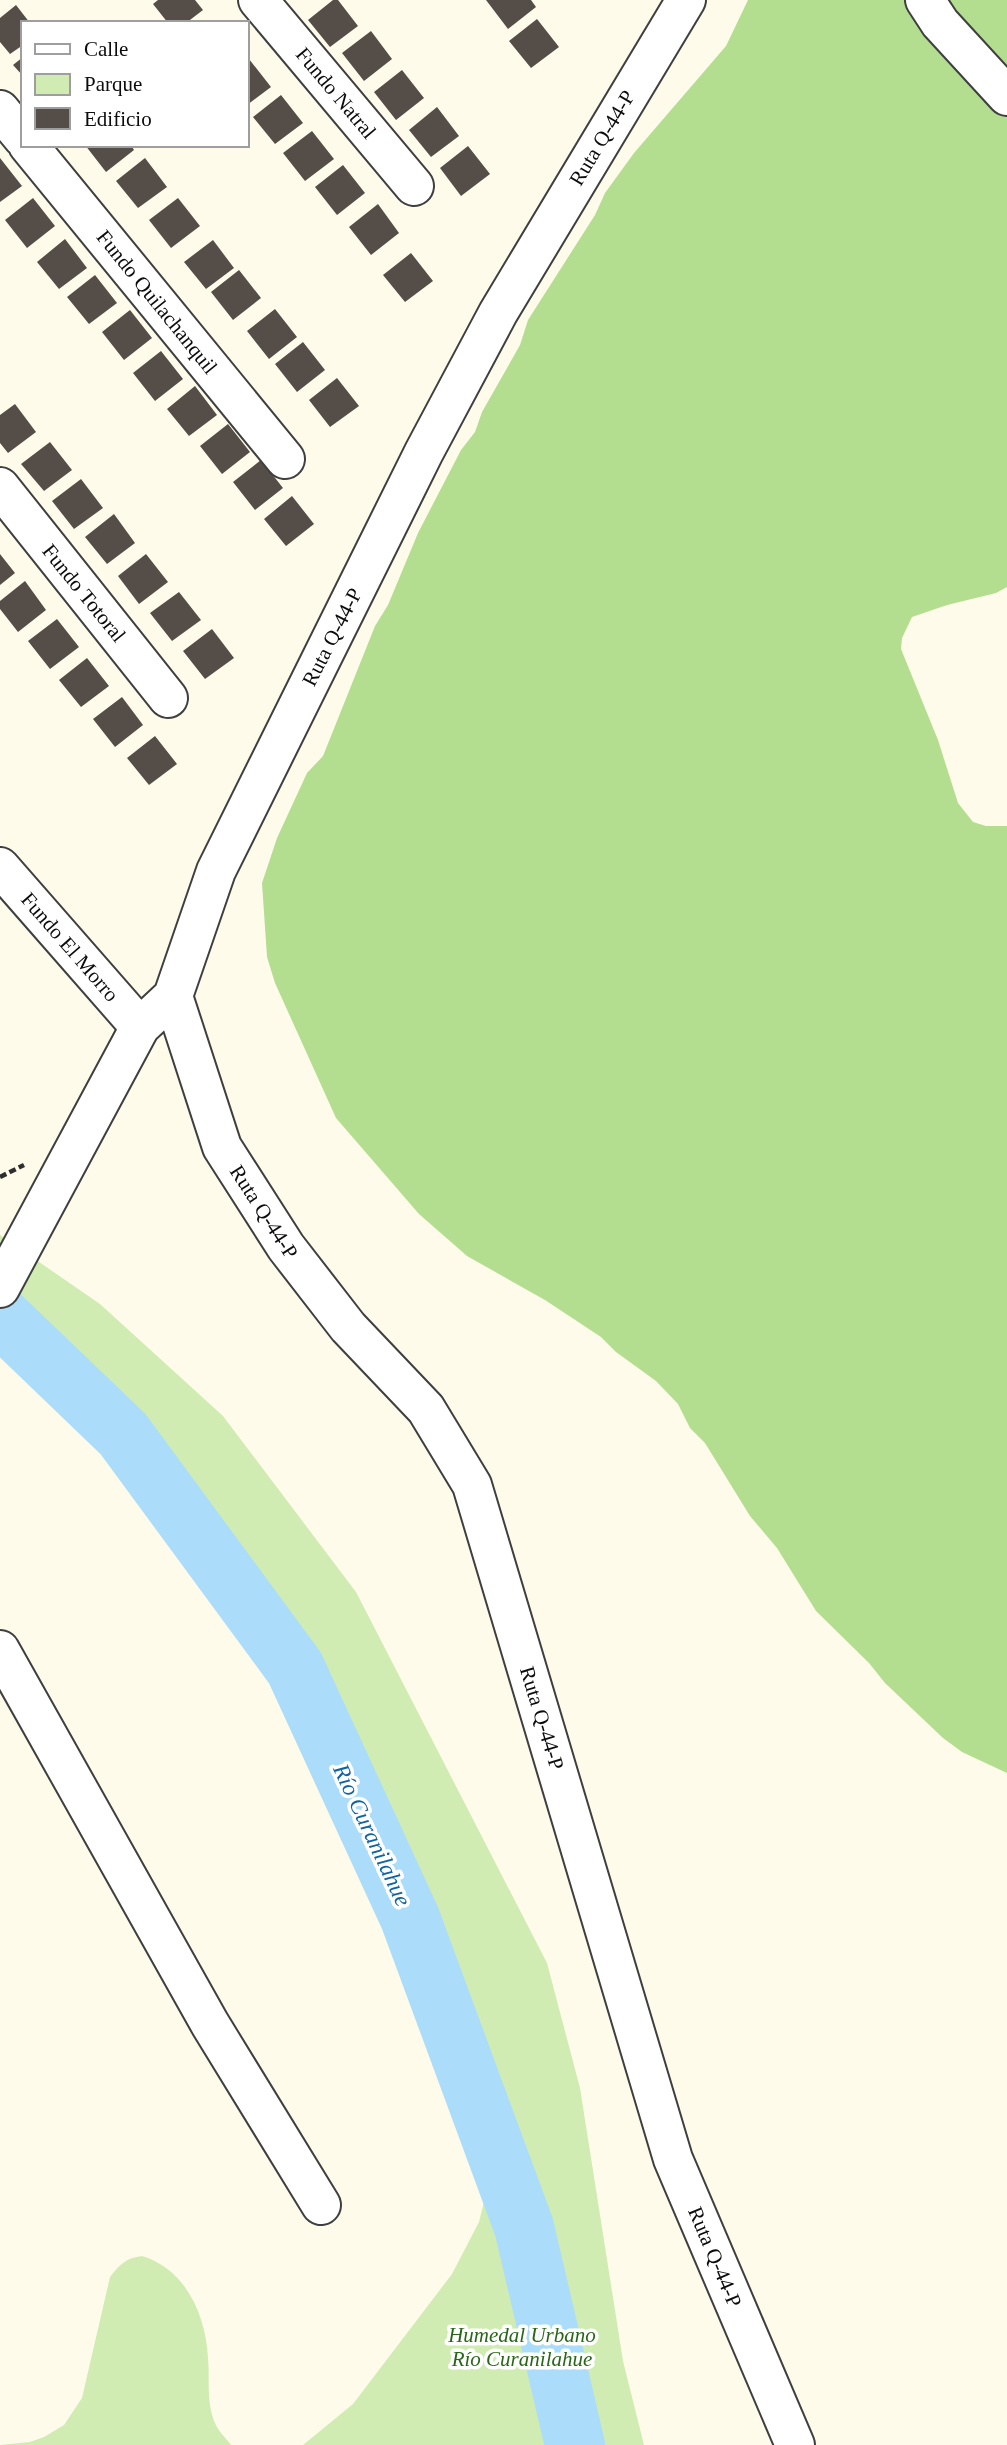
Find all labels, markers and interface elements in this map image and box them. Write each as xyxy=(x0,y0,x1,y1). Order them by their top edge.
legend xyxy=(21,21,248,147)
text: Calle xyxy=(84,37,128,61)
street label: Fundo Natral xyxy=(291,43,381,144)
text: Parque xyxy=(84,72,142,96)
street label: Ruta Q-44-P xyxy=(564,86,640,190)
text: Edificio xyxy=(84,107,152,131)
street label: Fundo Quilachanquil xyxy=(92,225,222,379)
street label: Fundo Totoral xyxy=(37,539,131,647)
street label: Ruta Q-44-P xyxy=(297,584,367,690)
street label: Fundo El Morro xyxy=(16,888,124,1006)
street label: Ruta Q-44-P xyxy=(225,1161,303,1263)
street label: Ruta Q-44-P xyxy=(515,1663,569,1773)
water label: Río Curanilahue xyxy=(328,1759,416,1910)
street label: Ruta Q-44-P xyxy=(683,2203,747,2311)
park label: Humedal Urbano Río Curanilahue xyxy=(447,2323,596,2371)

